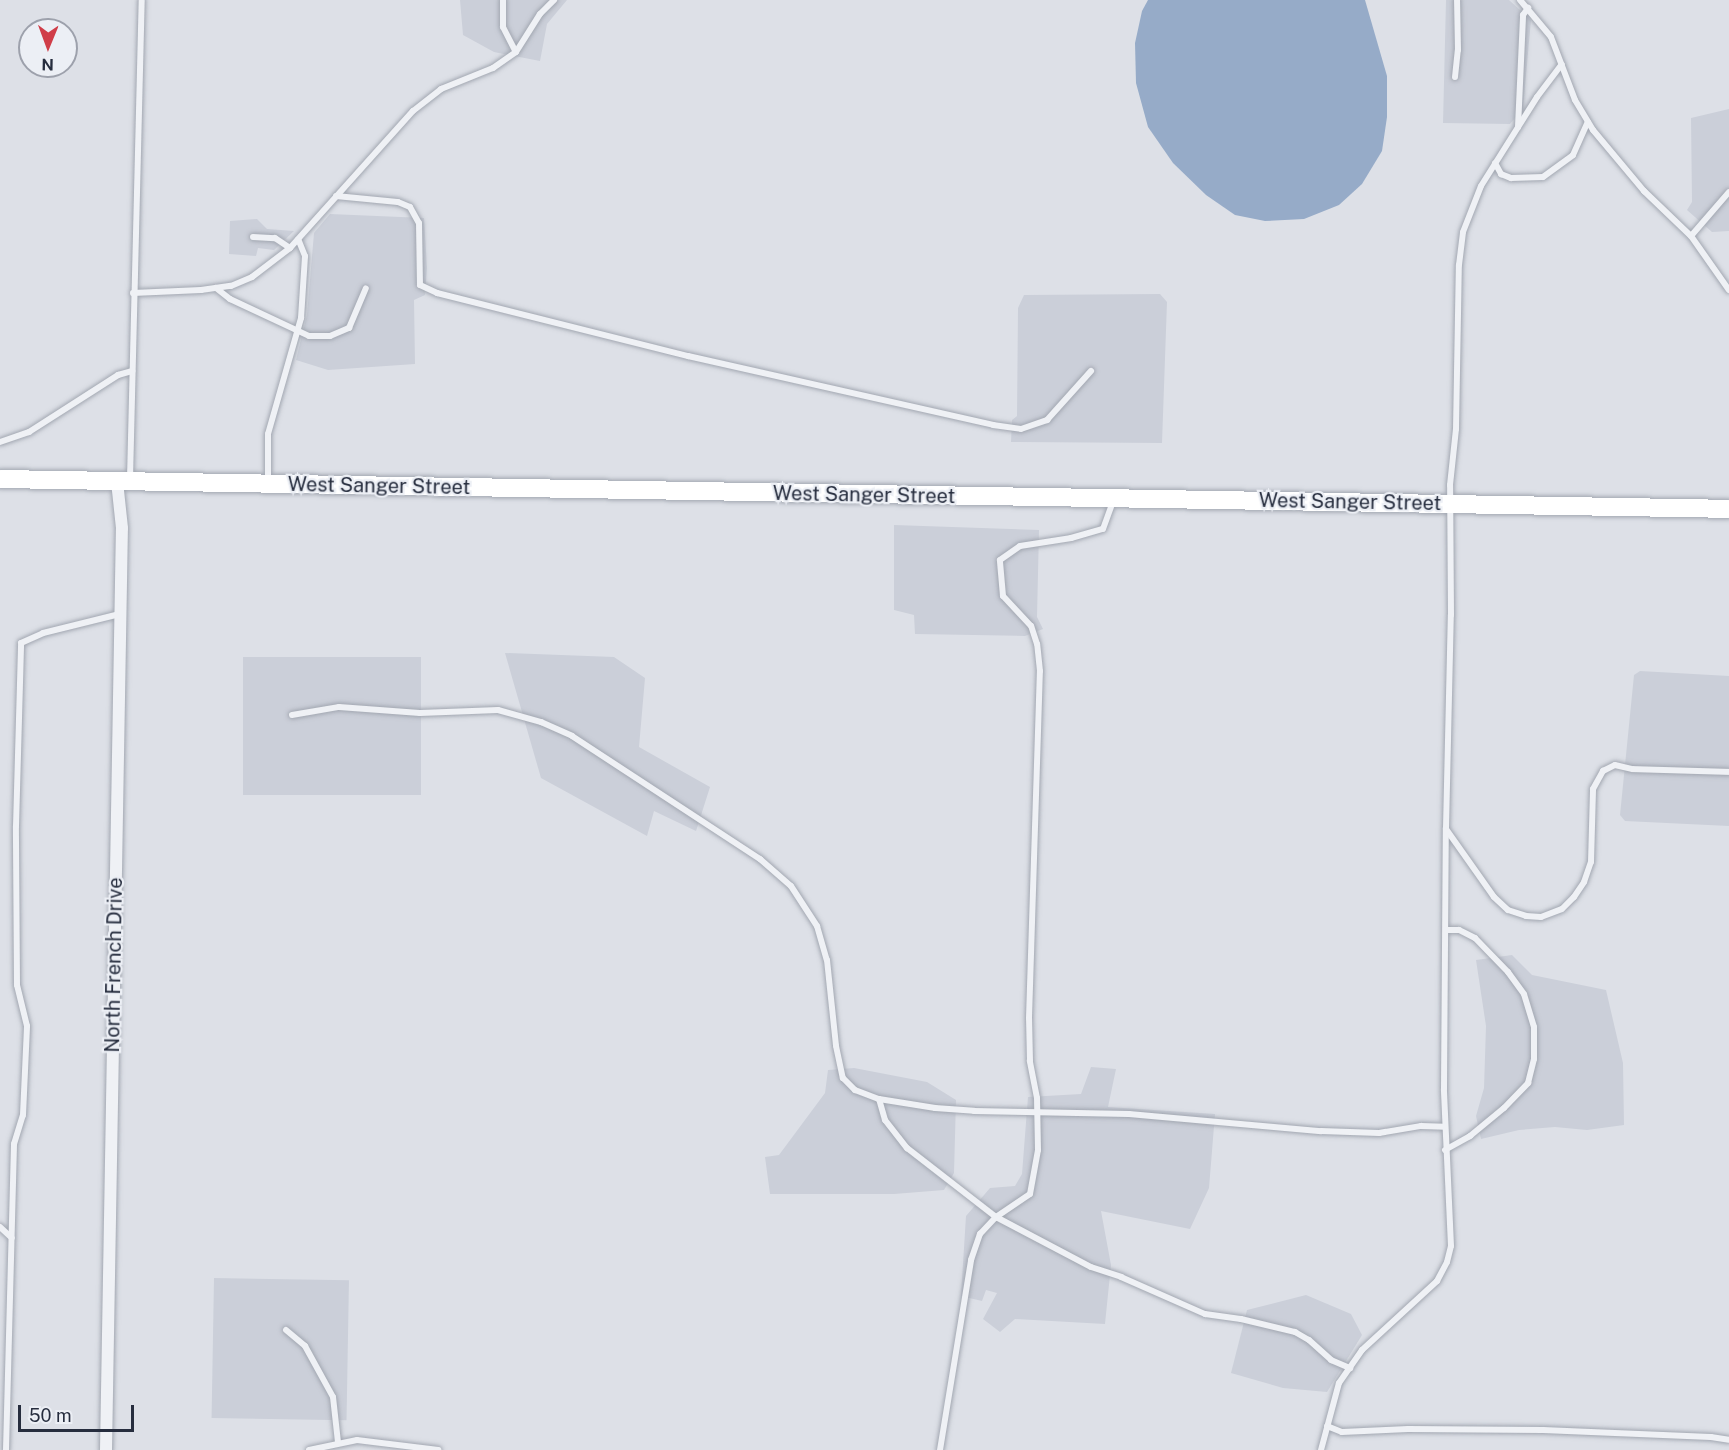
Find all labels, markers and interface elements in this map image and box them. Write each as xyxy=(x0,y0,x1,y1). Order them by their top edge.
north arrow xyxy=(18,18,78,78)
text: N xyxy=(41,55,54,74)
street label: West Sanger Street xyxy=(288,472,470,500)
street label: West Sanger Street xyxy=(773,481,955,509)
street label: West Sanger Street xyxy=(1259,488,1441,516)
street label: North French Drive xyxy=(100,877,128,1053)
scale bar xyxy=(21,1393,136,1431)
text: 50 m xyxy=(29,1405,72,1426)

